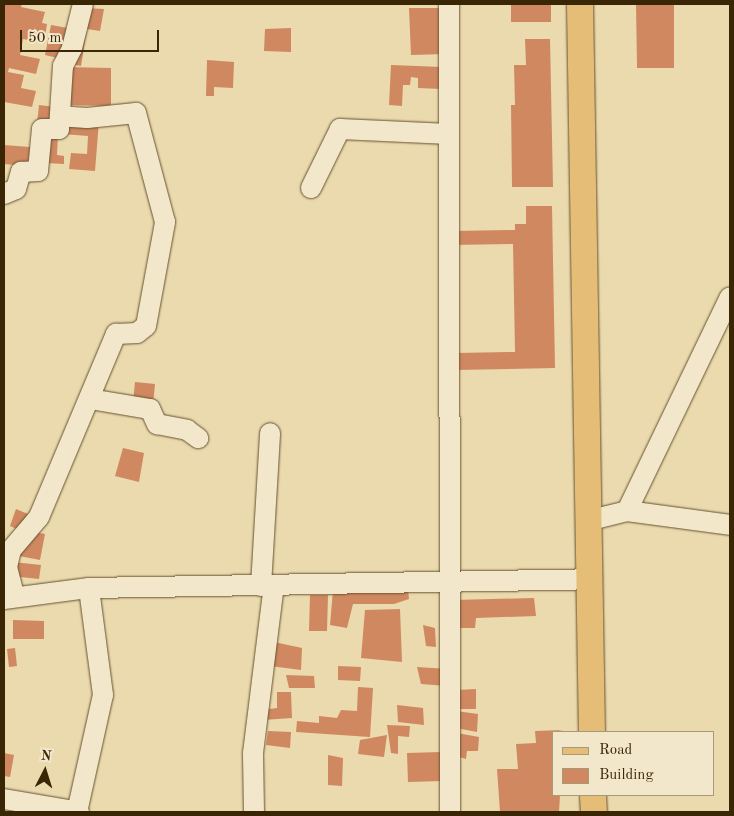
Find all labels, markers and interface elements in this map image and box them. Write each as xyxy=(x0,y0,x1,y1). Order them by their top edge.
scale bar xyxy=(22,20,161,52)
text: 50 m xyxy=(28,31,62,46)
legend xyxy=(552,731,714,796)
text: Road xyxy=(599,743,632,758)
north arrow xyxy=(20,746,70,796)
text: N xyxy=(40,749,52,763)
text: Building xyxy=(599,768,654,783)

